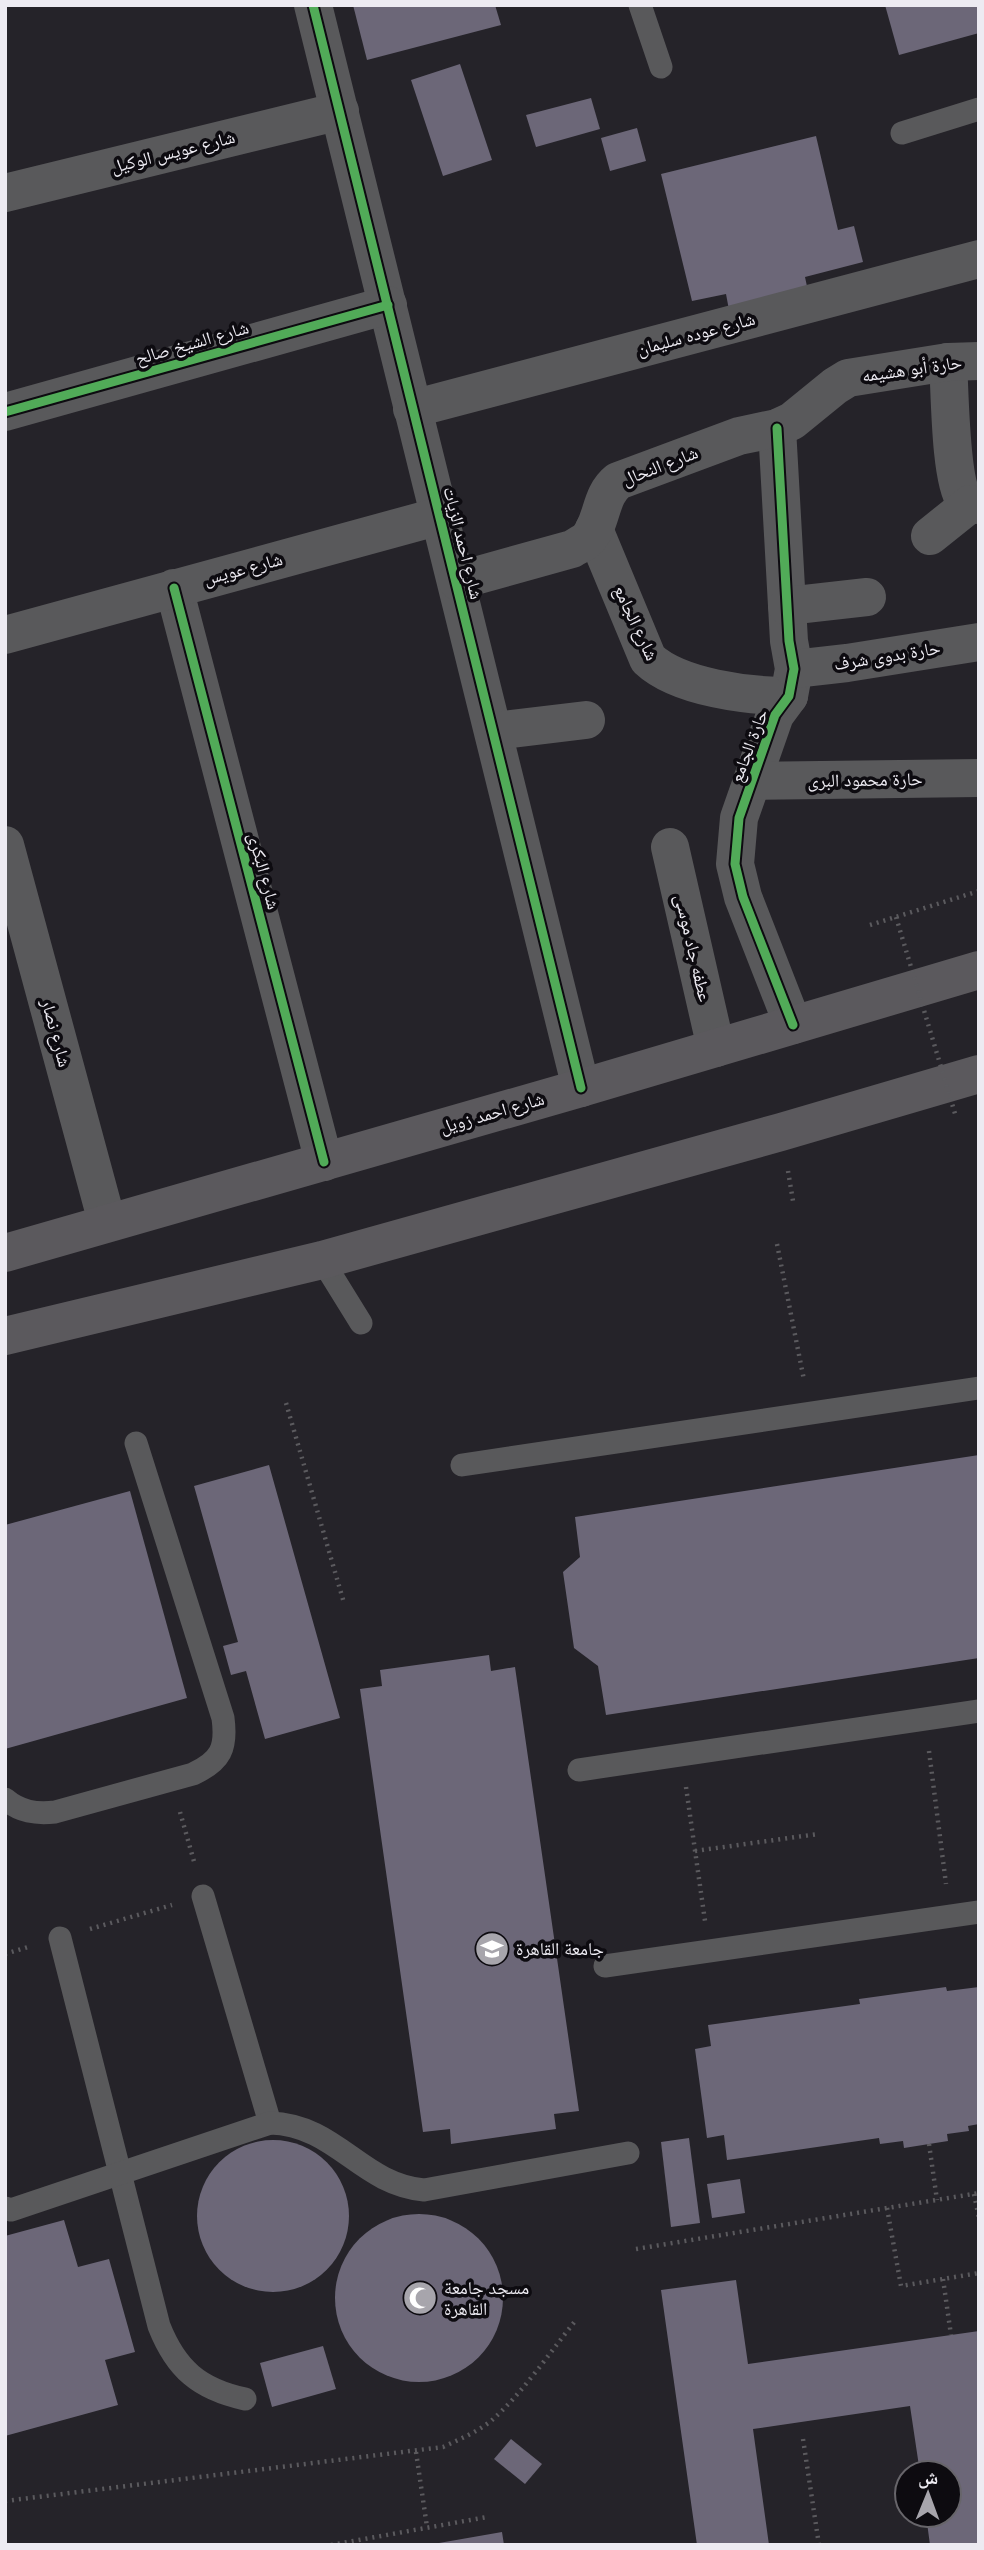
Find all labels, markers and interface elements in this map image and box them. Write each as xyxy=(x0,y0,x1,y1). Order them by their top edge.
street label: شارع عويس الوكيل xyxy=(108,124,237,179)
street label: شارع عوده سليمان xyxy=(634,306,758,361)
street label: شارع الشيخ صالح xyxy=(132,314,251,371)
street label: حارة أبو هشيمه xyxy=(860,349,964,388)
street label: شارع النحال xyxy=(618,440,701,491)
street label: شارع احمد الزيات xyxy=(437,484,490,602)
street label: شارع عويس xyxy=(201,546,285,591)
street label: شارع الجامع xyxy=(608,581,665,665)
street label: حارة بدوى شرف xyxy=(832,635,942,676)
street label: حارة الجامع xyxy=(723,706,774,786)
street label: حارة محمود البرى xyxy=(807,766,923,793)
street label: شارع البكرى xyxy=(242,829,287,912)
street label: عطفه جاد موسى xyxy=(669,892,718,1004)
street label: شارع نصار xyxy=(35,995,78,1070)
street label: شارع احمد زويل xyxy=(437,1086,547,1139)
school or university icon: جامعة القاهرة xyxy=(473,1930,511,1968)
place label: جامعة القاهرة xyxy=(516,1936,604,1961)
place label: مسجد جامعة القاهرة xyxy=(444,2275,529,2321)
mosque icon: مسجد جامعة القاهرة xyxy=(401,2279,439,2317)
north arrow xyxy=(893,2459,963,2529)
text: ش xyxy=(918,2464,939,2491)

